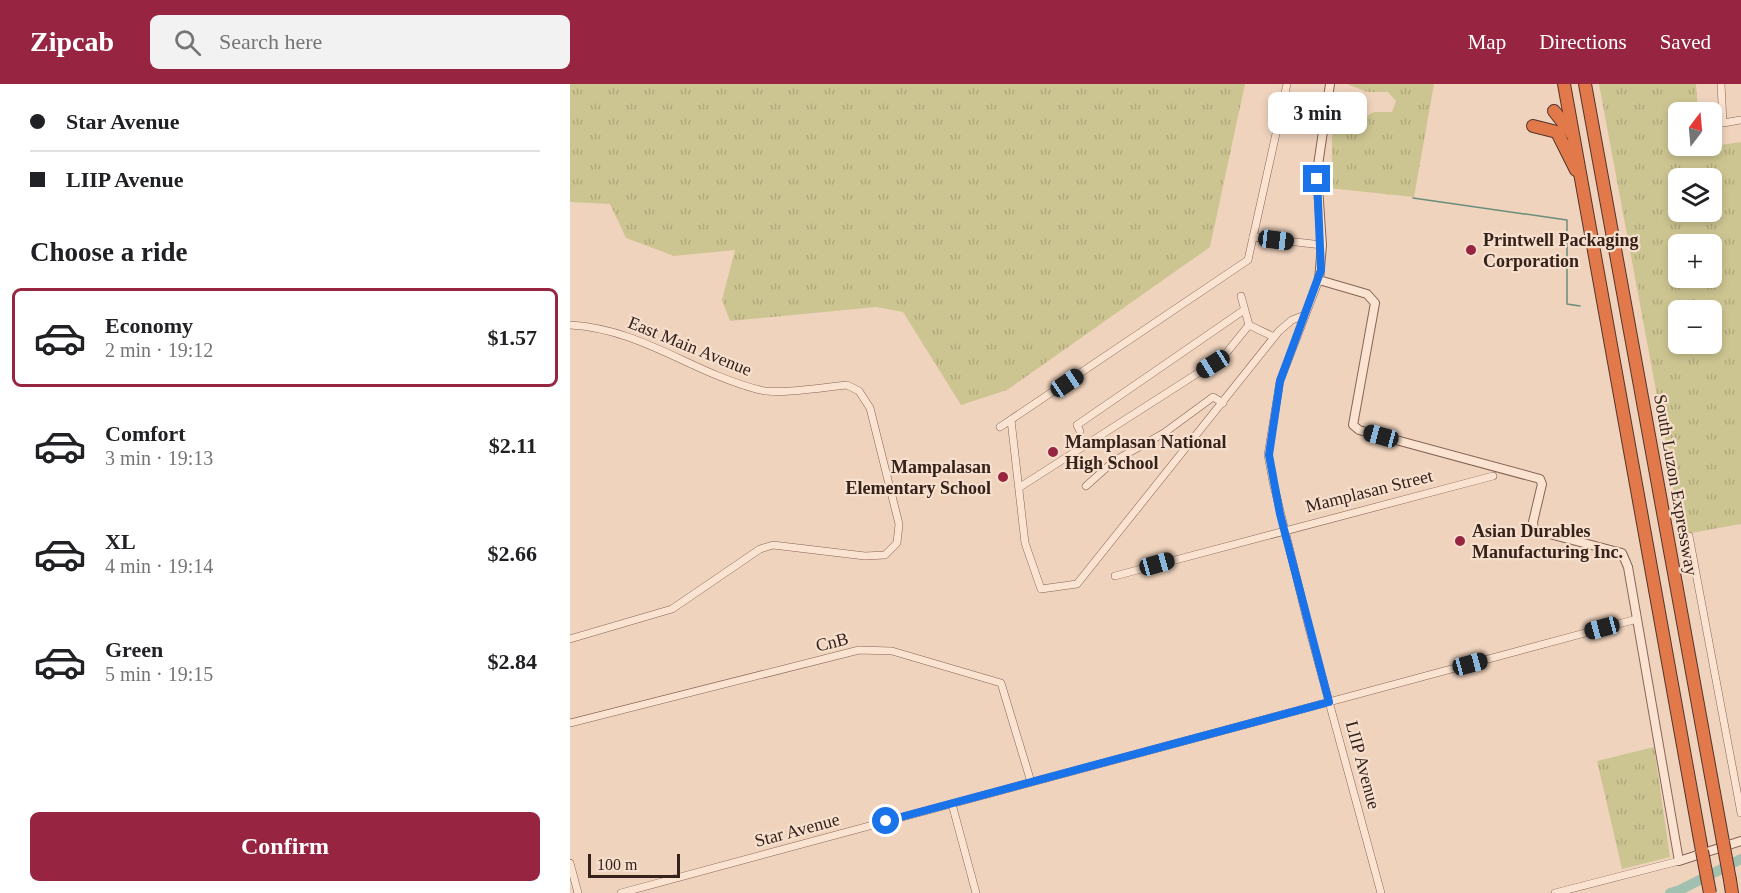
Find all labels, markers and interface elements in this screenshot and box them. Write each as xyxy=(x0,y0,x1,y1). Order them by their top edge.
search box xyxy=(150,15,570,69)
text: Zipcab xyxy=(30,26,114,57)
icon: search xyxy=(171,26,204,59)
text: Search here xyxy=(219,29,322,54)
text: Map xyxy=(1468,30,1506,54)
text: Directions xyxy=(1539,30,1627,54)
text: Saved xyxy=(1660,30,1711,54)
callout: 3 min xyxy=(1268,92,1366,134)
text: 3 min xyxy=(1293,102,1342,124)
north arrow xyxy=(1668,102,1722,156)
map controls xyxy=(1668,102,1722,354)
text: Star Avenue xyxy=(66,109,179,134)
route end xyxy=(1303,165,1330,192)
text: LIIP Avenue xyxy=(66,167,184,192)
button: layers xyxy=(1668,168,1722,222)
car xyxy=(1257,229,1295,251)
place label: Printwell Packaging Corporation xyxy=(1483,230,1639,271)
button: + xyxy=(1668,234,1722,288)
text: Choose a ride xyxy=(30,237,188,267)
marker: Printwell Packaging Corporation xyxy=(1464,243,1478,257)
button: − xyxy=(1668,300,1722,354)
icon: car xyxy=(33,311,87,365)
street label: East Main Avenue xyxy=(625,312,755,380)
text: Economy xyxy=(105,313,193,338)
text: $1.57 xyxy=(488,325,537,350)
text: 2 min · 19:12 xyxy=(105,339,213,361)
car xyxy=(1193,347,1233,381)
car xyxy=(1047,365,1087,401)
street label: South Luzon Expressway xyxy=(1650,393,1702,577)
icon: car xyxy=(33,419,87,473)
text: Comfort xyxy=(105,421,186,446)
car xyxy=(1361,423,1401,449)
place label: Mamplasan National High School xyxy=(1065,432,1227,473)
text: $2.11 xyxy=(489,433,537,458)
marker: Mamplasan National High School xyxy=(1046,445,1060,459)
text: 3 min · 19:13 xyxy=(105,447,213,469)
place label: Mampalasan Elementary School xyxy=(846,457,991,498)
street label: Mamplasan Street xyxy=(1303,466,1435,516)
marker: Mampalasan Elementary School xyxy=(996,470,1010,484)
place label: Asian Durables Manufacturing Inc. xyxy=(1472,521,1623,562)
icon: car xyxy=(33,527,87,581)
text: XL xyxy=(105,529,136,554)
marker: Asian Durables Manufacturing Inc. xyxy=(1453,534,1467,548)
text: $2.66 xyxy=(488,541,537,566)
car xyxy=(1137,550,1177,578)
text: 4 min · 19:14 xyxy=(105,555,213,577)
car xyxy=(1582,615,1622,641)
street label: CnB xyxy=(814,628,850,656)
icon: car xyxy=(33,635,87,689)
text: Green xyxy=(105,637,163,662)
text: $2.84 xyxy=(488,649,537,674)
car xyxy=(1450,651,1490,677)
text: 5 min · 19:15 xyxy=(105,663,213,685)
street label: LIIP Avenue xyxy=(1342,719,1384,811)
route start xyxy=(872,807,899,834)
street label: Star Avenue xyxy=(752,809,842,851)
button: Confirm xyxy=(30,812,540,881)
scale bar xyxy=(588,851,680,878)
text: 100 m xyxy=(597,856,637,873)

